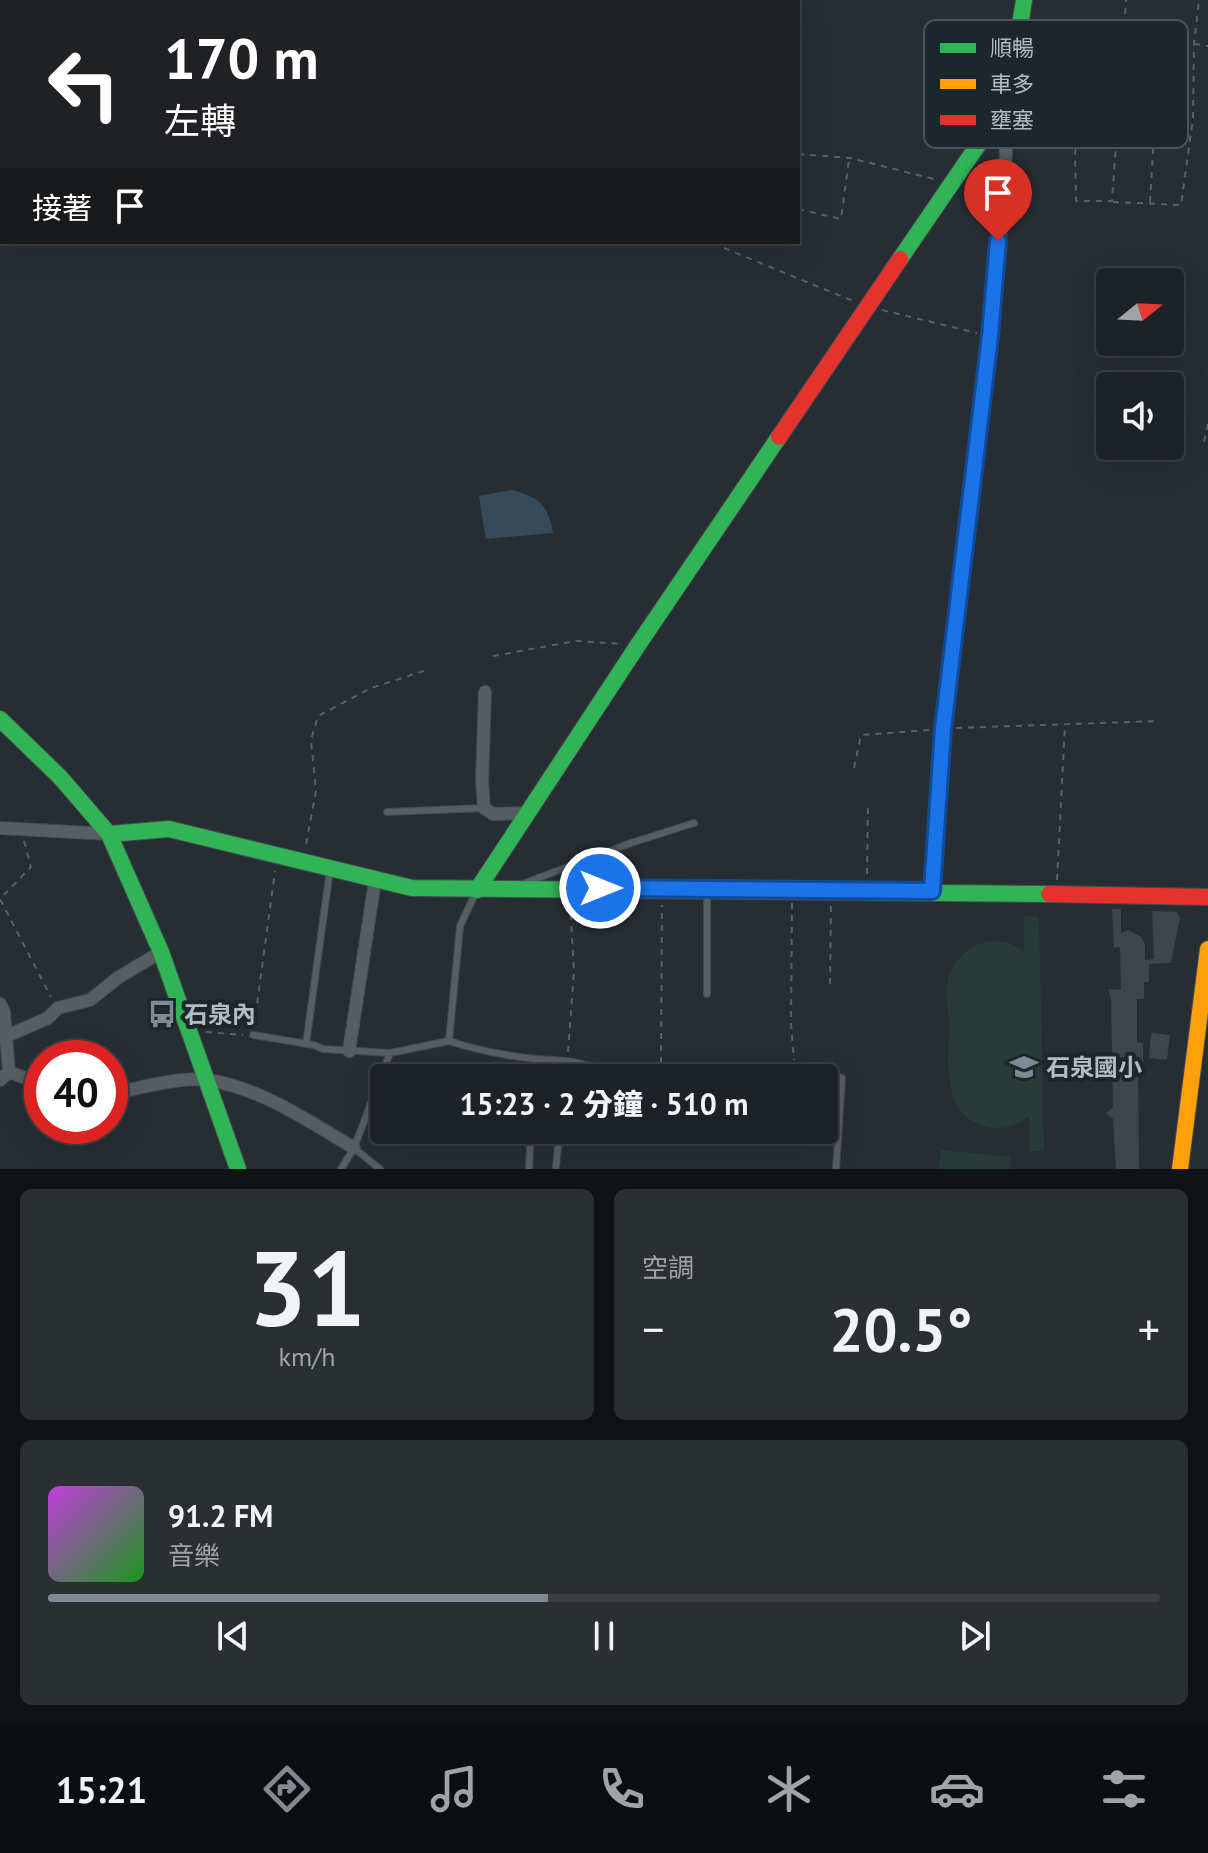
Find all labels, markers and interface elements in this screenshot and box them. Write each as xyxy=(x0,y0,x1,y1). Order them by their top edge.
legend xyxy=(924,20,1188,148)
text: 170 m xyxy=(164,22,319,94)
icon: left xyxy=(32,32,136,136)
text: 順暢 xyxy=(990,34,1034,62)
text: 車多 xyxy=(990,70,1034,98)
text: 左轉 xyxy=(164,97,236,144)
text: 壅塞 xyxy=(990,106,1034,134)
pin xyxy=(964,159,1032,241)
icon: arrive xyxy=(976,171,1020,215)
icon: arrive xyxy=(108,184,152,228)
text: 接著 xyxy=(32,188,92,227)
north arrow xyxy=(1096,268,1184,356)
map controls xyxy=(1096,268,1184,460)
button: sound xyxy=(1096,372,1184,460)
position arrow xyxy=(558,846,642,930)
bus stop icon: 石泉內 xyxy=(147,999,177,1029)
place label: 石泉內 xyxy=(184,999,256,1030)
speed limit sign: 40 xyxy=(24,1040,128,1144)
school or university icon: 石泉國小 xyxy=(1009,1052,1039,1082)
place label: 石泉國小 xyxy=(1046,1052,1142,1083)
text: 15:23 · 2 分鐘 · 510 m xyxy=(459,1084,749,1123)
text: 31 xyxy=(248,1220,366,1355)
text: 空調 xyxy=(642,1251,694,1284)
text: 20.5° xyxy=(829,1290,973,1368)
text: − xyxy=(642,1300,664,1357)
text: + xyxy=(1138,1300,1160,1357)
text: km/h xyxy=(279,1340,336,1373)
text: 91.2 FM xyxy=(168,1496,273,1535)
text: 音樂 xyxy=(168,1539,220,1572)
icon: previous xyxy=(211,1614,255,1658)
icon: pause xyxy=(582,1614,626,1658)
icon: next xyxy=(953,1614,997,1658)
icon: directions xyxy=(259,1761,315,1817)
icon: music xyxy=(426,1761,482,1817)
icon: phone xyxy=(594,1761,650,1817)
icon: climate xyxy=(761,1761,817,1817)
icon: car xyxy=(929,1761,985,1817)
icon: filters xyxy=(1096,1761,1152,1817)
text: 15:21 xyxy=(56,1766,147,1813)

